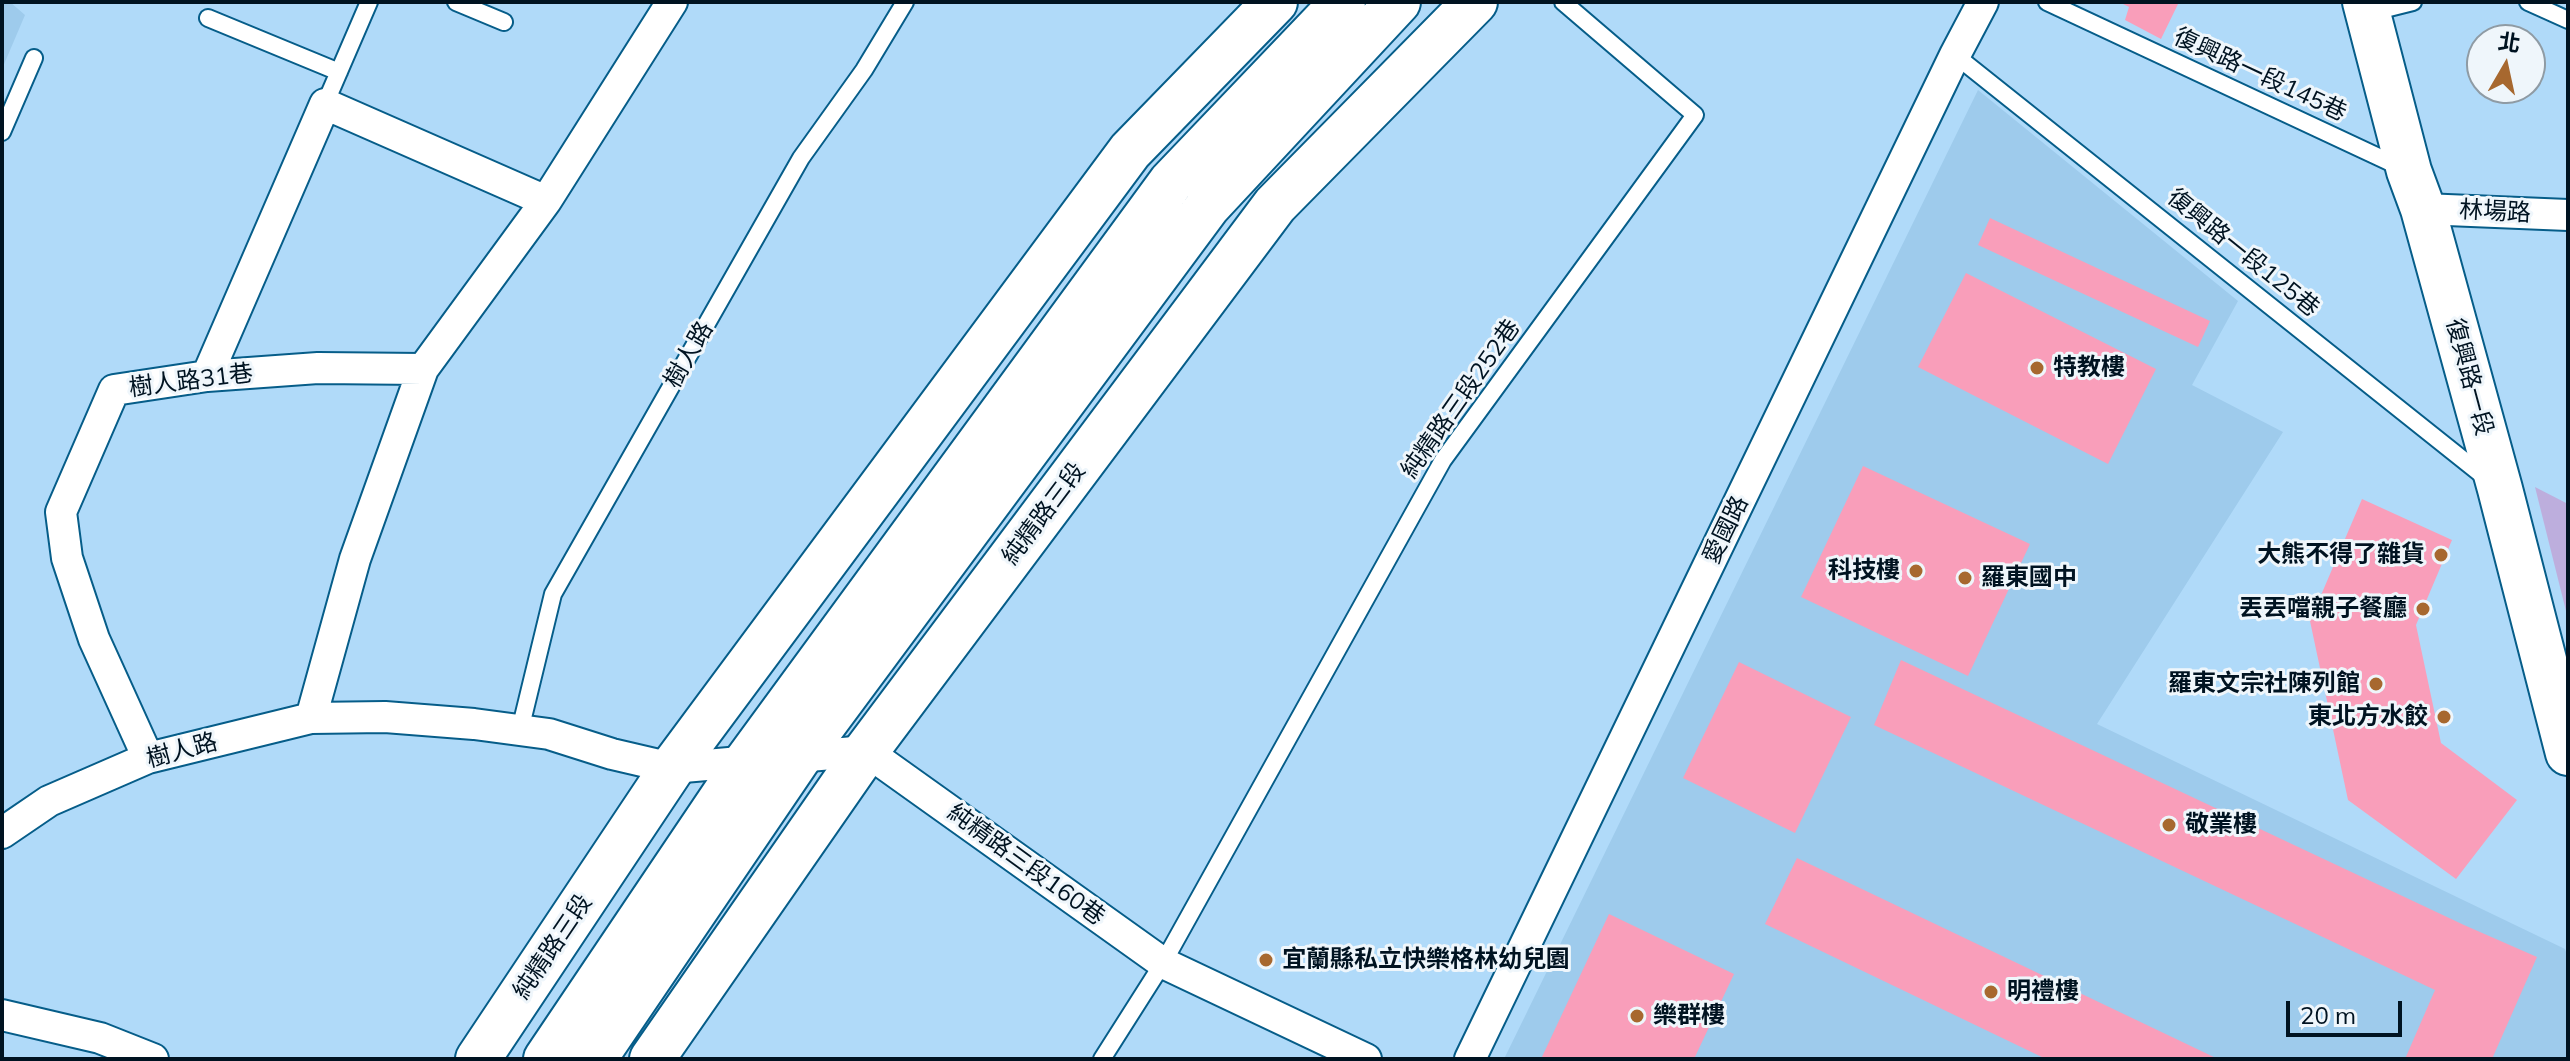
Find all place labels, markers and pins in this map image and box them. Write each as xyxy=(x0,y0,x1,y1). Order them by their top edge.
place label: 特教樓 xyxy=(2053,354,2125,382)
marker: 特教樓 xyxy=(2028,359,2046,377)
place label: 大熊不得了雜貨 xyxy=(2257,541,2425,569)
marker: 大熊不得了雜貨 xyxy=(2432,546,2450,564)
place label: 科技樓 xyxy=(1828,557,1900,585)
marker: 科技樓 xyxy=(1907,562,1925,580)
place label: 羅東國中 xyxy=(1981,564,2077,592)
marker: 羅東國中 xyxy=(1956,569,1974,587)
place label: 丟丟噹親子餐廳 xyxy=(2239,595,2407,623)
marker: 丟丟噹親子餐廳 xyxy=(2414,600,2432,618)
place label: 羅東文宗社陳列館 xyxy=(2168,670,2360,698)
marker: 羅東文宗社陳列館 xyxy=(2367,675,2385,693)
place label: 東北方水餃 xyxy=(2308,703,2428,731)
marker: 東北方水餃 xyxy=(2435,708,2453,726)
place label: 敬業樓 xyxy=(2185,811,2257,839)
marker: 敬業樓 xyxy=(2160,816,2178,834)
place label: 宜蘭縣私立快樂格林幼兒園 xyxy=(1282,946,1570,974)
marker: 宜蘭縣私立快樂格林幼兒園 xyxy=(1257,951,1275,969)
place label: 明禮樓 xyxy=(2007,978,2079,1006)
marker: 明禮樓 xyxy=(1982,983,2000,1001)
place label: 樂群樓 xyxy=(1653,1002,1725,1030)
marker: 樂群樓 xyxy=(1628,1007,1646,1025)

